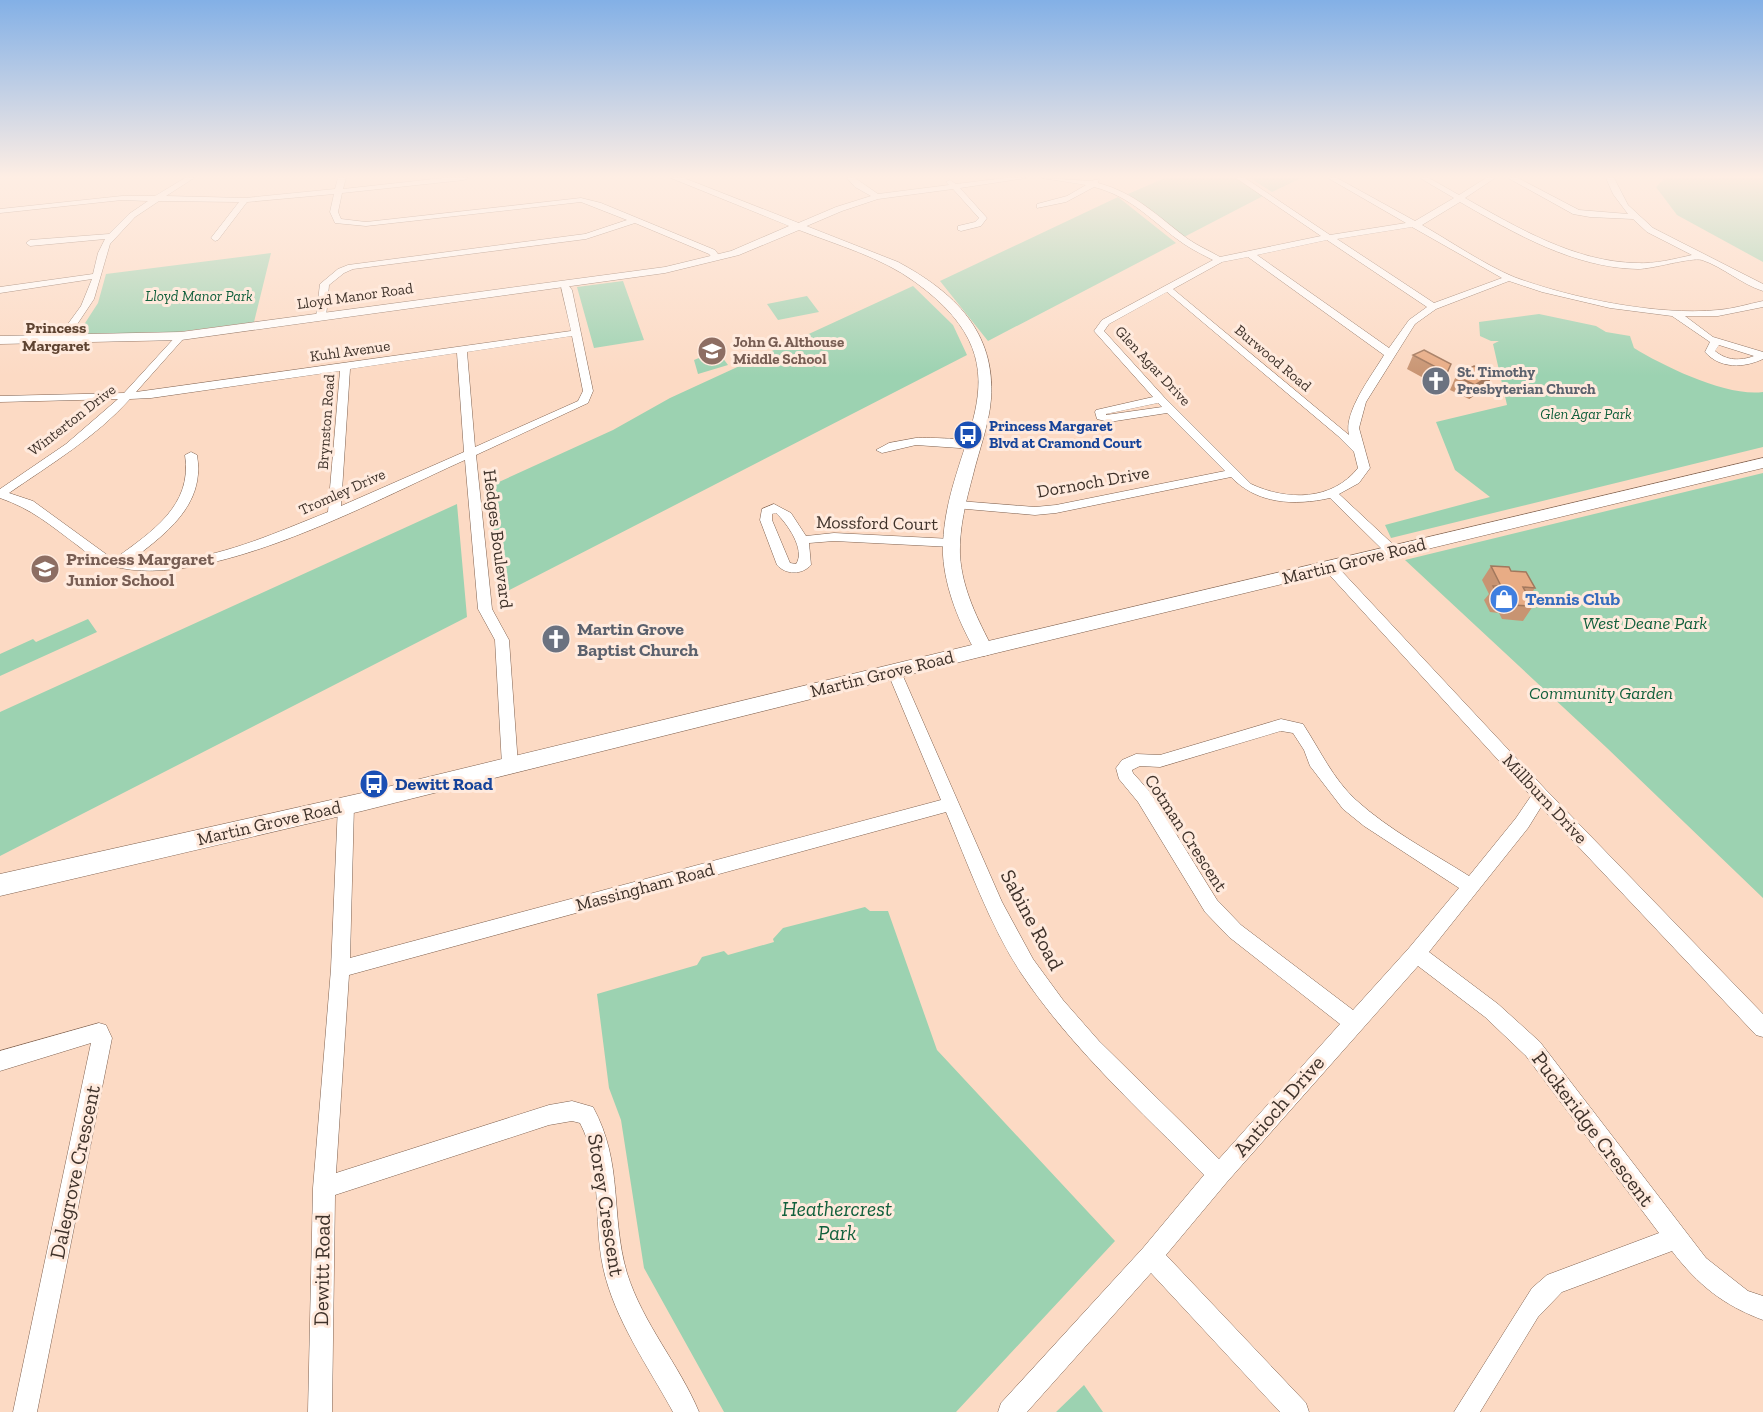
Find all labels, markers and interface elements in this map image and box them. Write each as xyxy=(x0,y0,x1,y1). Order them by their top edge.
street label: Lloyd Manor Road xyxy=(296,279,415,313)
park label: Lloyd Manor Park xyxy=(145,287,253,305)
district label: Princess Margaret xyxy=(22,318,91,355)
street label: Burwood Road xyxy=(1231,321,1316,396)
street label: Glen Agar Drive xyxy=(1111,322,1195,410)
place label: John G. Althouse Middle School xyxy=(733,333,844,368)
school or university icon: John G. Althouse Middle School xyxy=(696,335,728,367)
street label: Kuhl Avenue xyxy=(309,336,391,366)
place label: St. Timothy Presbyterian Church xyxy=(1457,363,1596,398)
church icon: St. Timothy Presbyterian Church xyxy=(1420,365,1452,397)
street label: Brynston Road xyxy=(314,373,338,470)
street label: Winterton Drive xyxy=(25,380,119,460)
park label: Glen Agar Park xyxy=(1540,405,1632,423)
place label: Princess Margaret Blvd at Cramond Court xyxy=(989,417,1143,452)
bus stop icon: Princess Margaret Blvd at Cramond Court xyxy=(952,419,984,451)
street label: Dornoch Drive xyxy=(1035,461,1151,503)
street label: Tromley Drive xyxy=(296,465,388,519)
street label: Hedges Boulevard xyxy=(479,468,517,610)
street label: Mossford Court xyxy=(816,511,939,535)
street label: Martin Grove Road xyxy=(1280,533,1428,589)
place label: Princess Margaret Junior School xyxy=(66,548,215,591)
school or university icon: Princess Margaret Junior School xyxy=(29,553,61,585)
shop icon: Tennis Club xyxy=(1488,583,1520,615)
place label: Tennis Club xyxy=(1525,588,1620,610)
park label: West Deane Park xyxy=(1583,612,1707,634)
place label: Martin Grove Baptist Church xyxy=(577,618,699,661)
church icon: Martin Grove Baptist Church xyxy=(540,623,572,655)
street label: Martin Grove Road xyxy=(808,646,956,702)
park label: Community Garden xyxy=(1529,682,1673,704)
street label: Millburn Drive xyxy=(1498,750,1592,848)
bus stop icon: Dewitt Road xyxy=(358,768,390,800)
street label: Cotman Crescent xyxy=(1140,770,1232,896)
place label: Dewitt Road xyxy=(395,773,494,795)
street label: Martin Grove Road xyxy=(195,796,343,850)
street label: Massingham Road xyxy=(573,858,717,916)
street label: Sabine Road xyxy=(996,865,1070,975)
street label: Puckeridge Crescent xyxy=(1527,1046,1660,1211)
street label: Antioch Drive xyxy=(1228,1050,1329,1161)
street label: Dalegrove Crescent xyxy=(44,1083,105,1261)
street label: Storey Crescent xyxy=(583,1132,630,1278)
park label: Heathercrest Park xyxy=(782,1196,892,1245)
street label: Dewitt Road xyxy=(308,1213,335,1326)

